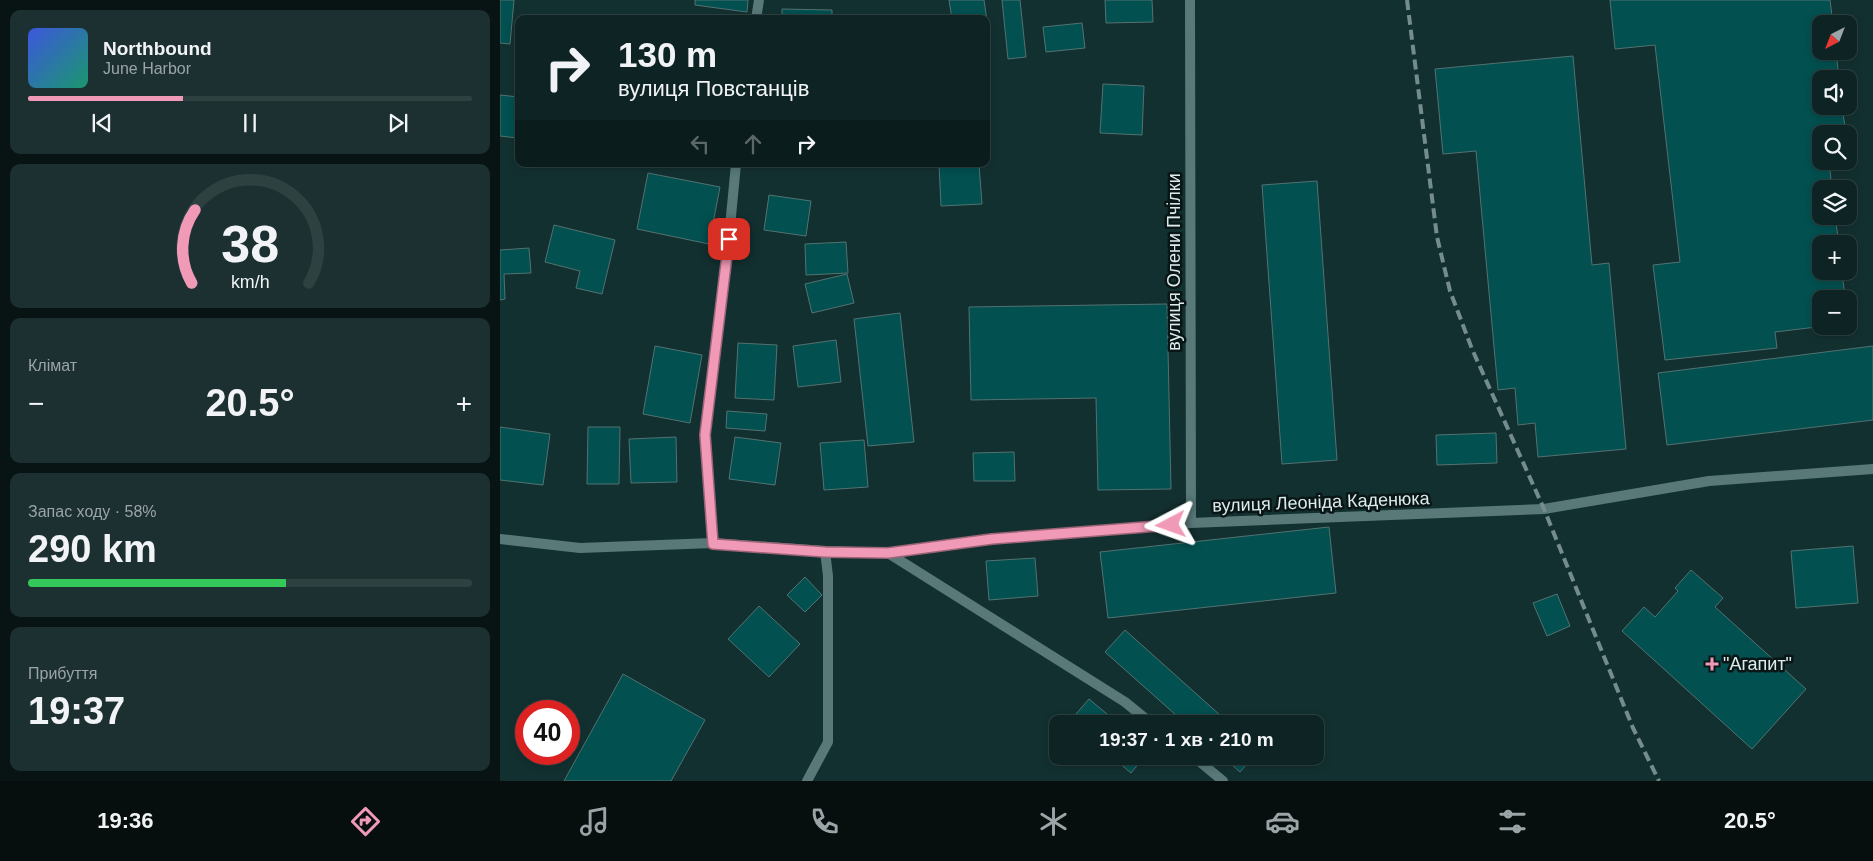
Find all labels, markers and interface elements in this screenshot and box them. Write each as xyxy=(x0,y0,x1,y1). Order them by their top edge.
north arrow xyxy=(1812,15,1858,60)
map controls xyxy=(1812,15,1857,335)
icon: right xyxy=(535,35,600,100)
text: 130 m xyxy=(618,35,717,74)
text: Northbound xyxy=(103,38,212,59)
text: June Harbor xyxy=(103,60,191,77)
button: sound xyxy=(1812,70,1857,115)
text: вулиця Повстанців xyxy=(618,76,809,101)
icon: previous xyxy=(88,109,116,137)
icon: pause xyxy=(236,109,264,137)
icon: next xyxy=(384,109,412,137)
button: search xyxy=(1812,125,1857,170)
icon: left xyxy=(686,130,714,158)
icon: ahead xyxy=(739,130,767,158)
icon: right xyxy=(792,130,820,158)
street label: вулиця Олени Пчілки xyxy=(1164,173,1184,351)
button: layers xyxy=(1812,180,1857,225)
text: 38 xyxy=(221,215,279,273)
pin xyxy=(708,218,750,260)
icon: arrive xyxy=(715,225,743,253)
button: + xyxy=(1812,235,1857,280)
text: km/h xyxy=(231,272,269,292)
button: − xyxy=(1812,290,1857,335)
text: Клімат xyxy=(28,357,77,374)
text: 20.5° xyxy=(205,382,295,424)
text: − xyxy=(28,388,44,419)
text: + xyxy=(456,388,472,419)
street label: вулиця Леоніда Каденюка xyxy=(1212,488,1431,516)
position arrow xyxy=(1144,498,1196,550)
text: Запас ходу · 58% xyxy=(28,503,157,520)
text: 290 km xyxy=(28,528,157,570)
place label: "Агапит" xyxy=(1723,654,1792,674)
marker: "Агапит" xyxy=(1705,657,1719,671)
text: Прибуття xyxy=(28,665,97,682)
text: 19:37 xyxy=(28,690,125,732)
speed limit sign: 40 xyxy=(515,700,580,765)
text: 19:37 · 1 хв · 210 m xyxy=(1099,729,1274,750)
icon: directions xyxy=(348,804,383,839)
icon: music xyxy=(577,804,612,839)
icon: phone xyxy=(807,804,842,839)
icon: climate xyxy=(1036,804,1071,839)
icon: car xyxy=(1265,804,1300,839)
icon: filters xyxy=(1495,804,1530,839)
text: 19:36 xyxy=(97,808,153,833)
text: 20.5° xyxy=(1724,808,1776,833)

